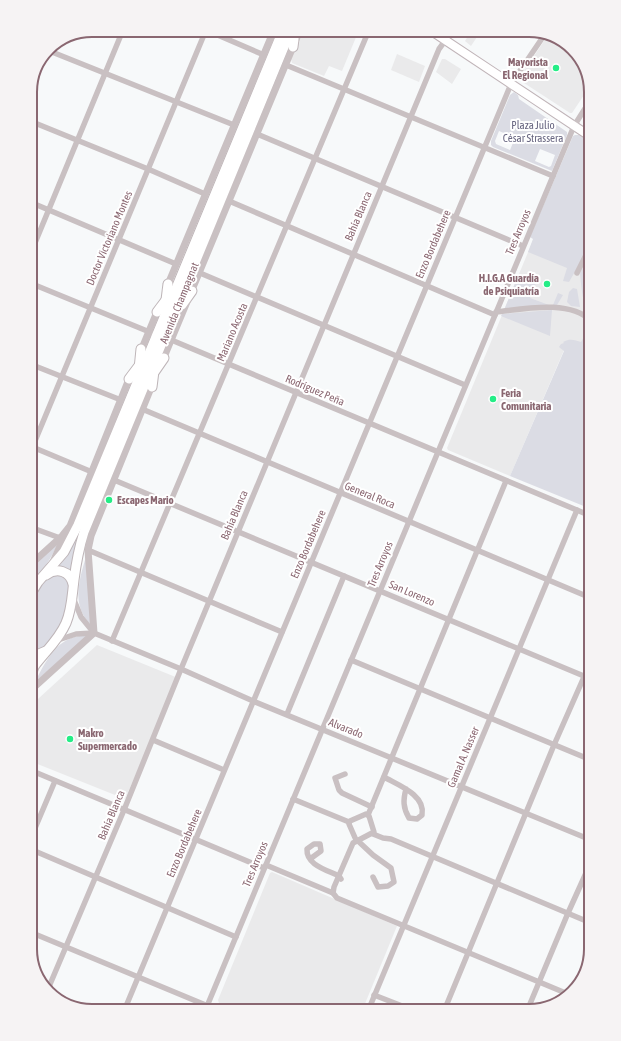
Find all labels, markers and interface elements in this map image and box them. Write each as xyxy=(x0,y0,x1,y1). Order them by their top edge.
place label: Mayorista El Regional xyxy=(503,56,549,81)
marker: Mayorista El Regional xyxy=(551,63,561,73)
park label: Plaza Julio César Strassera xyxy=(503,119,563,144)
street label: Doctor Victoriano Montes xyxy=(84,189,134,287)
street label: Bahía Blanca xyxy=(342,189,374,243)
street label: Tres Arroyos xyxy=(503,207,533,257)
street label: Enzo Bordabehere xyxy=(413,208,453,280)
street label: Avenida Champagnat xyxy=(157,261,201,345)
place label: H.I.G.A Guardía de Psiquiatría xyxy=(479,272,539,297)
marker: H.I.G.A Guardía de Psiquiatría xyxy=(542,279,552,289)
street label: Mariano Acosta xyxy=(214,301,250,363)
street label: Rodríguez Peña xyxy=(284,372,346,408)
place label: Feria Comunitaria xyxy=(501,387,551,412)
marker: Feria Comunitaria xyxy=(488,394,498,404)
street label: General Roca xyxy=(343,479,397,511)
street label: Bahía Blanca xyxy=(218,488,250,542)
place label: Escapes Mario xyxy=(117,494,174,506)
marker: Escapes Mario xyxy=(104,495,114,505)
street label: Enzo Bordabehere xyxy=(288,508,328,580)
street label: Tres Arroyos xyxy=(365,539,395,589)
street label: San Lorenzo xyxy=(387,578,437,608)
street label: Alvarado xyxy=(327,716,365,740)
street label: Gamal A. Nasser xyxy=(445,724,481,789)
place label: Makro Supermercado xyxy=(78,727,137,752)
marker: Makro Supermercado xyxy=(65,734,75,744)
street label: Bahía Blanca xyxy=(95,788,127,842)
street label: Enzo Bordabehere xyxy=(164,807,204,879)
street label: Tres Arroyos xyxy=(240,839,270,889)

